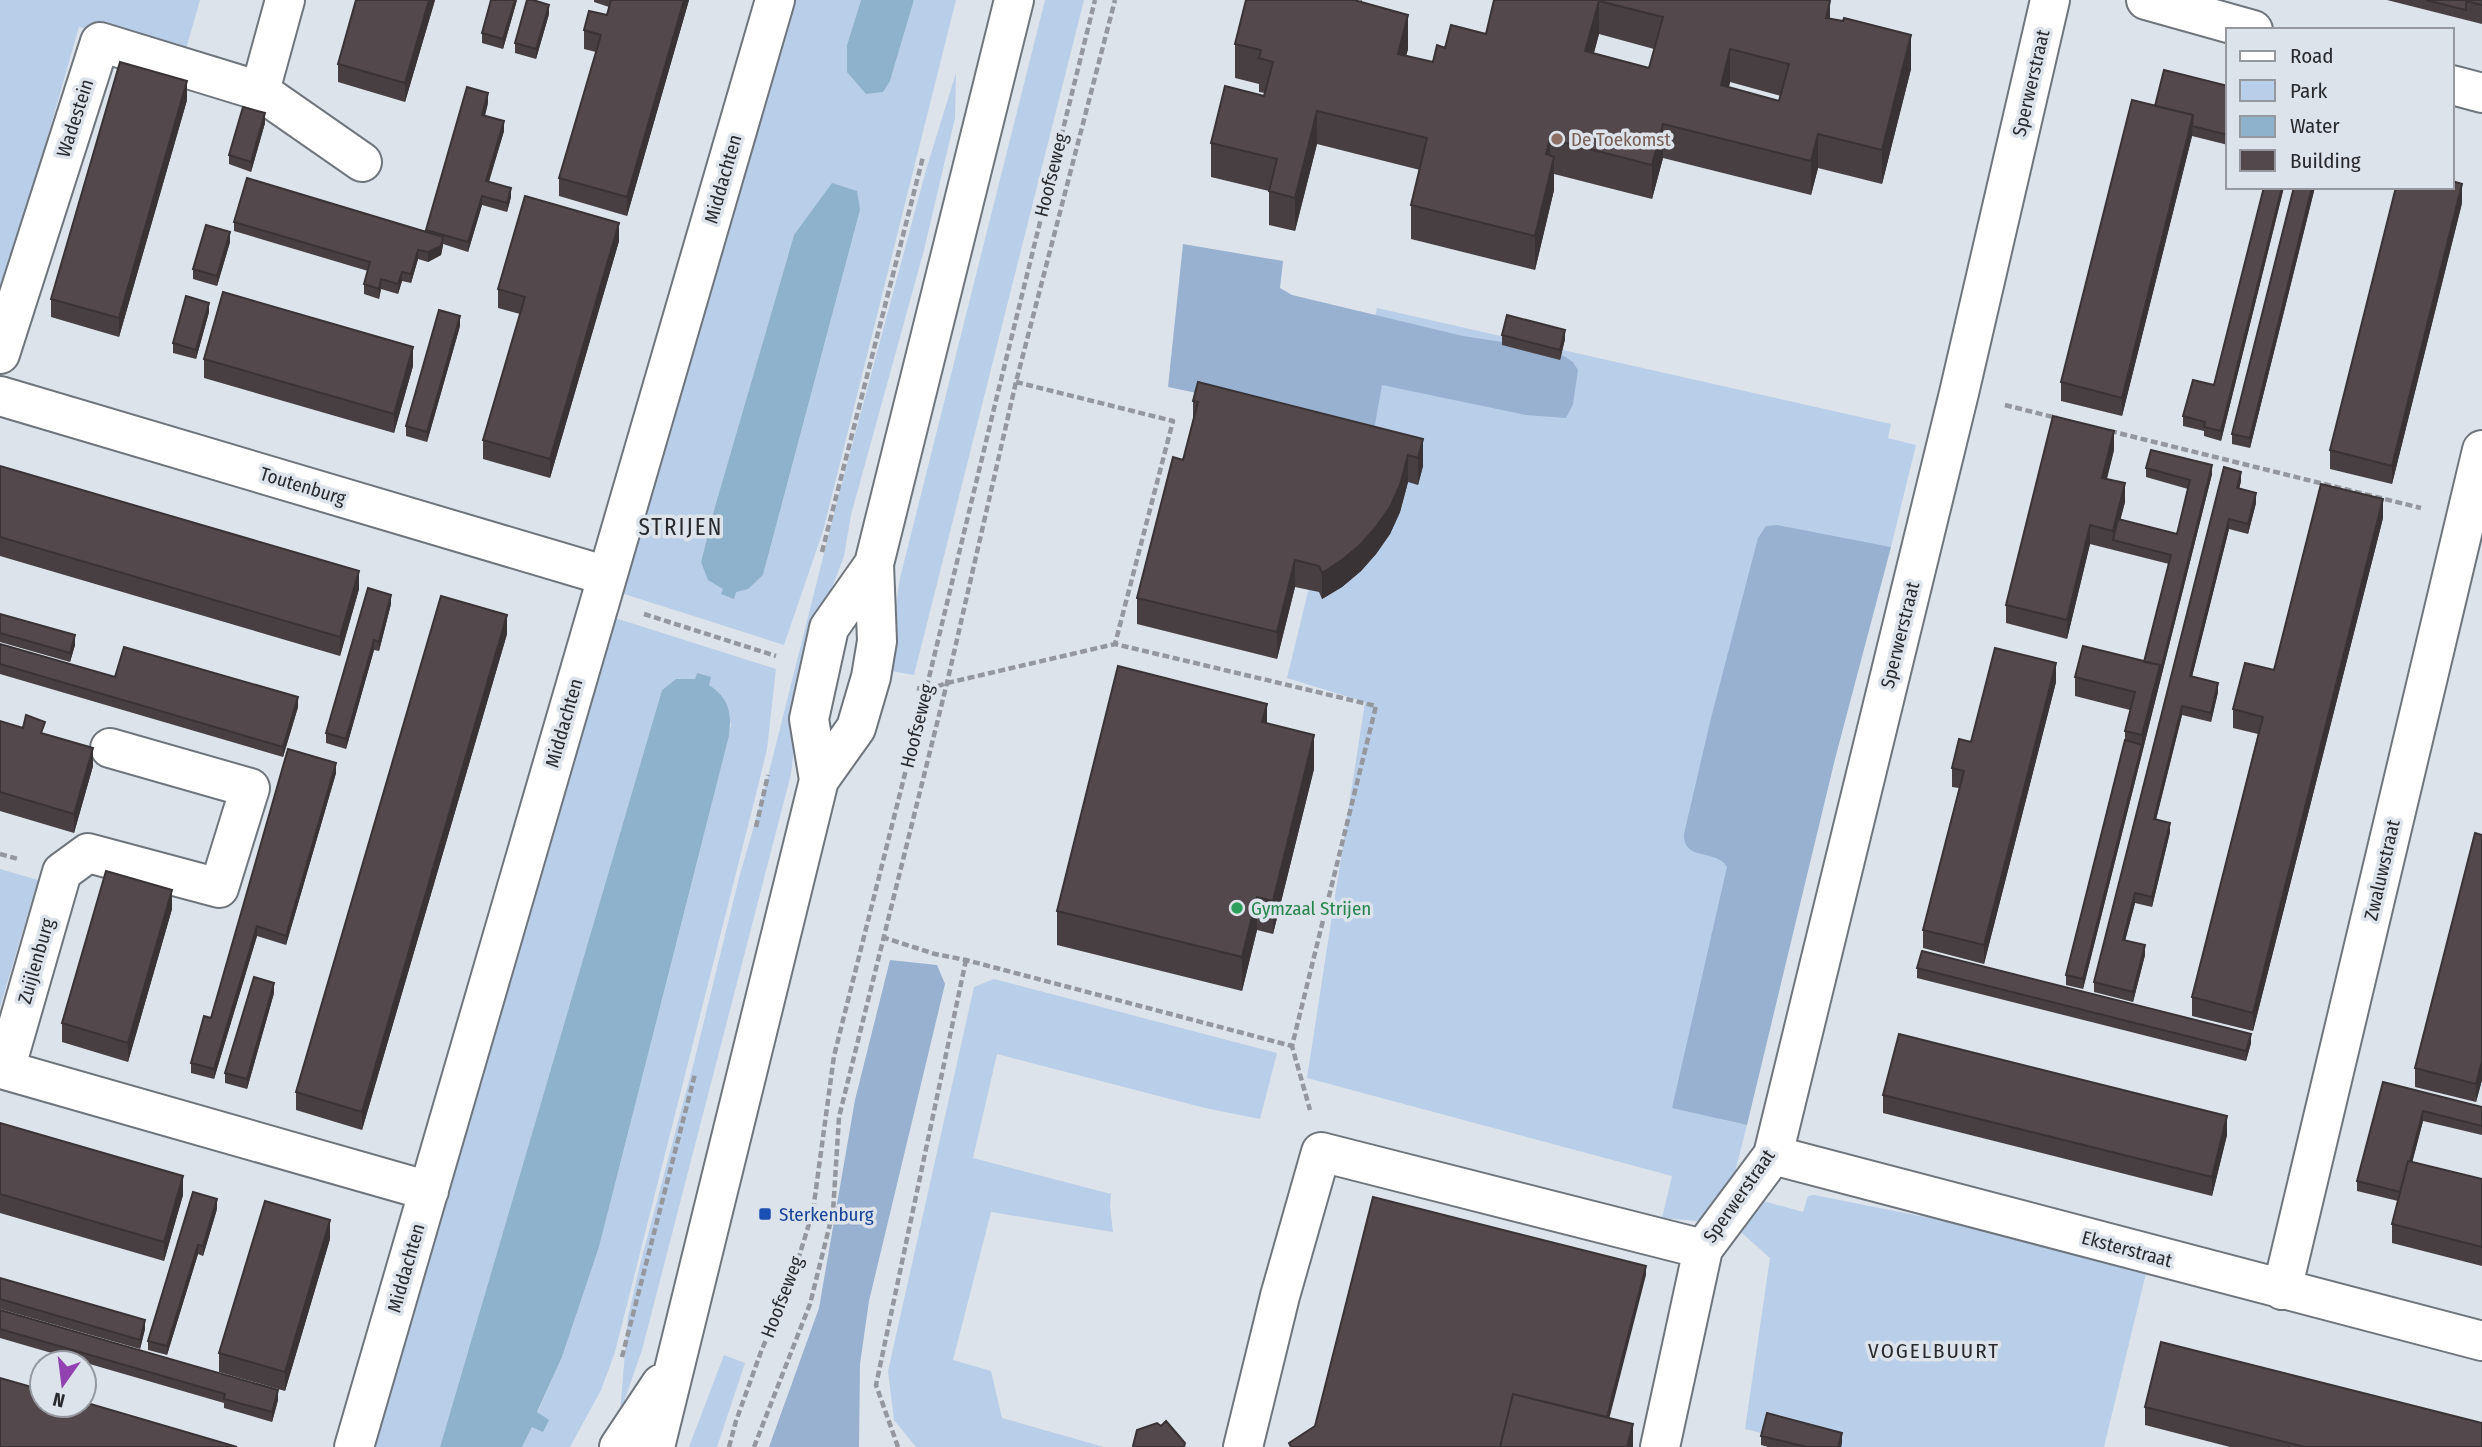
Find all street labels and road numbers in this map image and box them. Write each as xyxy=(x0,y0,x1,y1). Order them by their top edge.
street label: Sperwerstraat xyxy=(2008,27,2055,139)
street label: Wadestein xyxy=(52,76,98,160)
street label: Hoofseweg xyxy=(1029,131,1073,219)
street label: Middachten xyxy=(699,132,747,226)
street label: Toutenburg xyxy=(257,462,349,510)
street label: Sperwerstraat xyxy=(1876,579,1925,691)
street label: Middachten xyxy=(540,676,588,770)
street label: Hoofseweg xyxy=(895,682,939,770)
street label: Zwaluwstraat xyxy=(2359,817,2405,923)
street label: Zuijlenburg xyxy=(13,916,59,1006)
street label: Sperwerstraat xyxy=(1698,1144,1780,1247)
street label: Middachten xyxy=(382,1221,430,1315)
street label: Eksterstraat xyxy=(2079,1226,2175,1272)
street label: Hoofseweg xyxy=(756,1253,808,1341)

